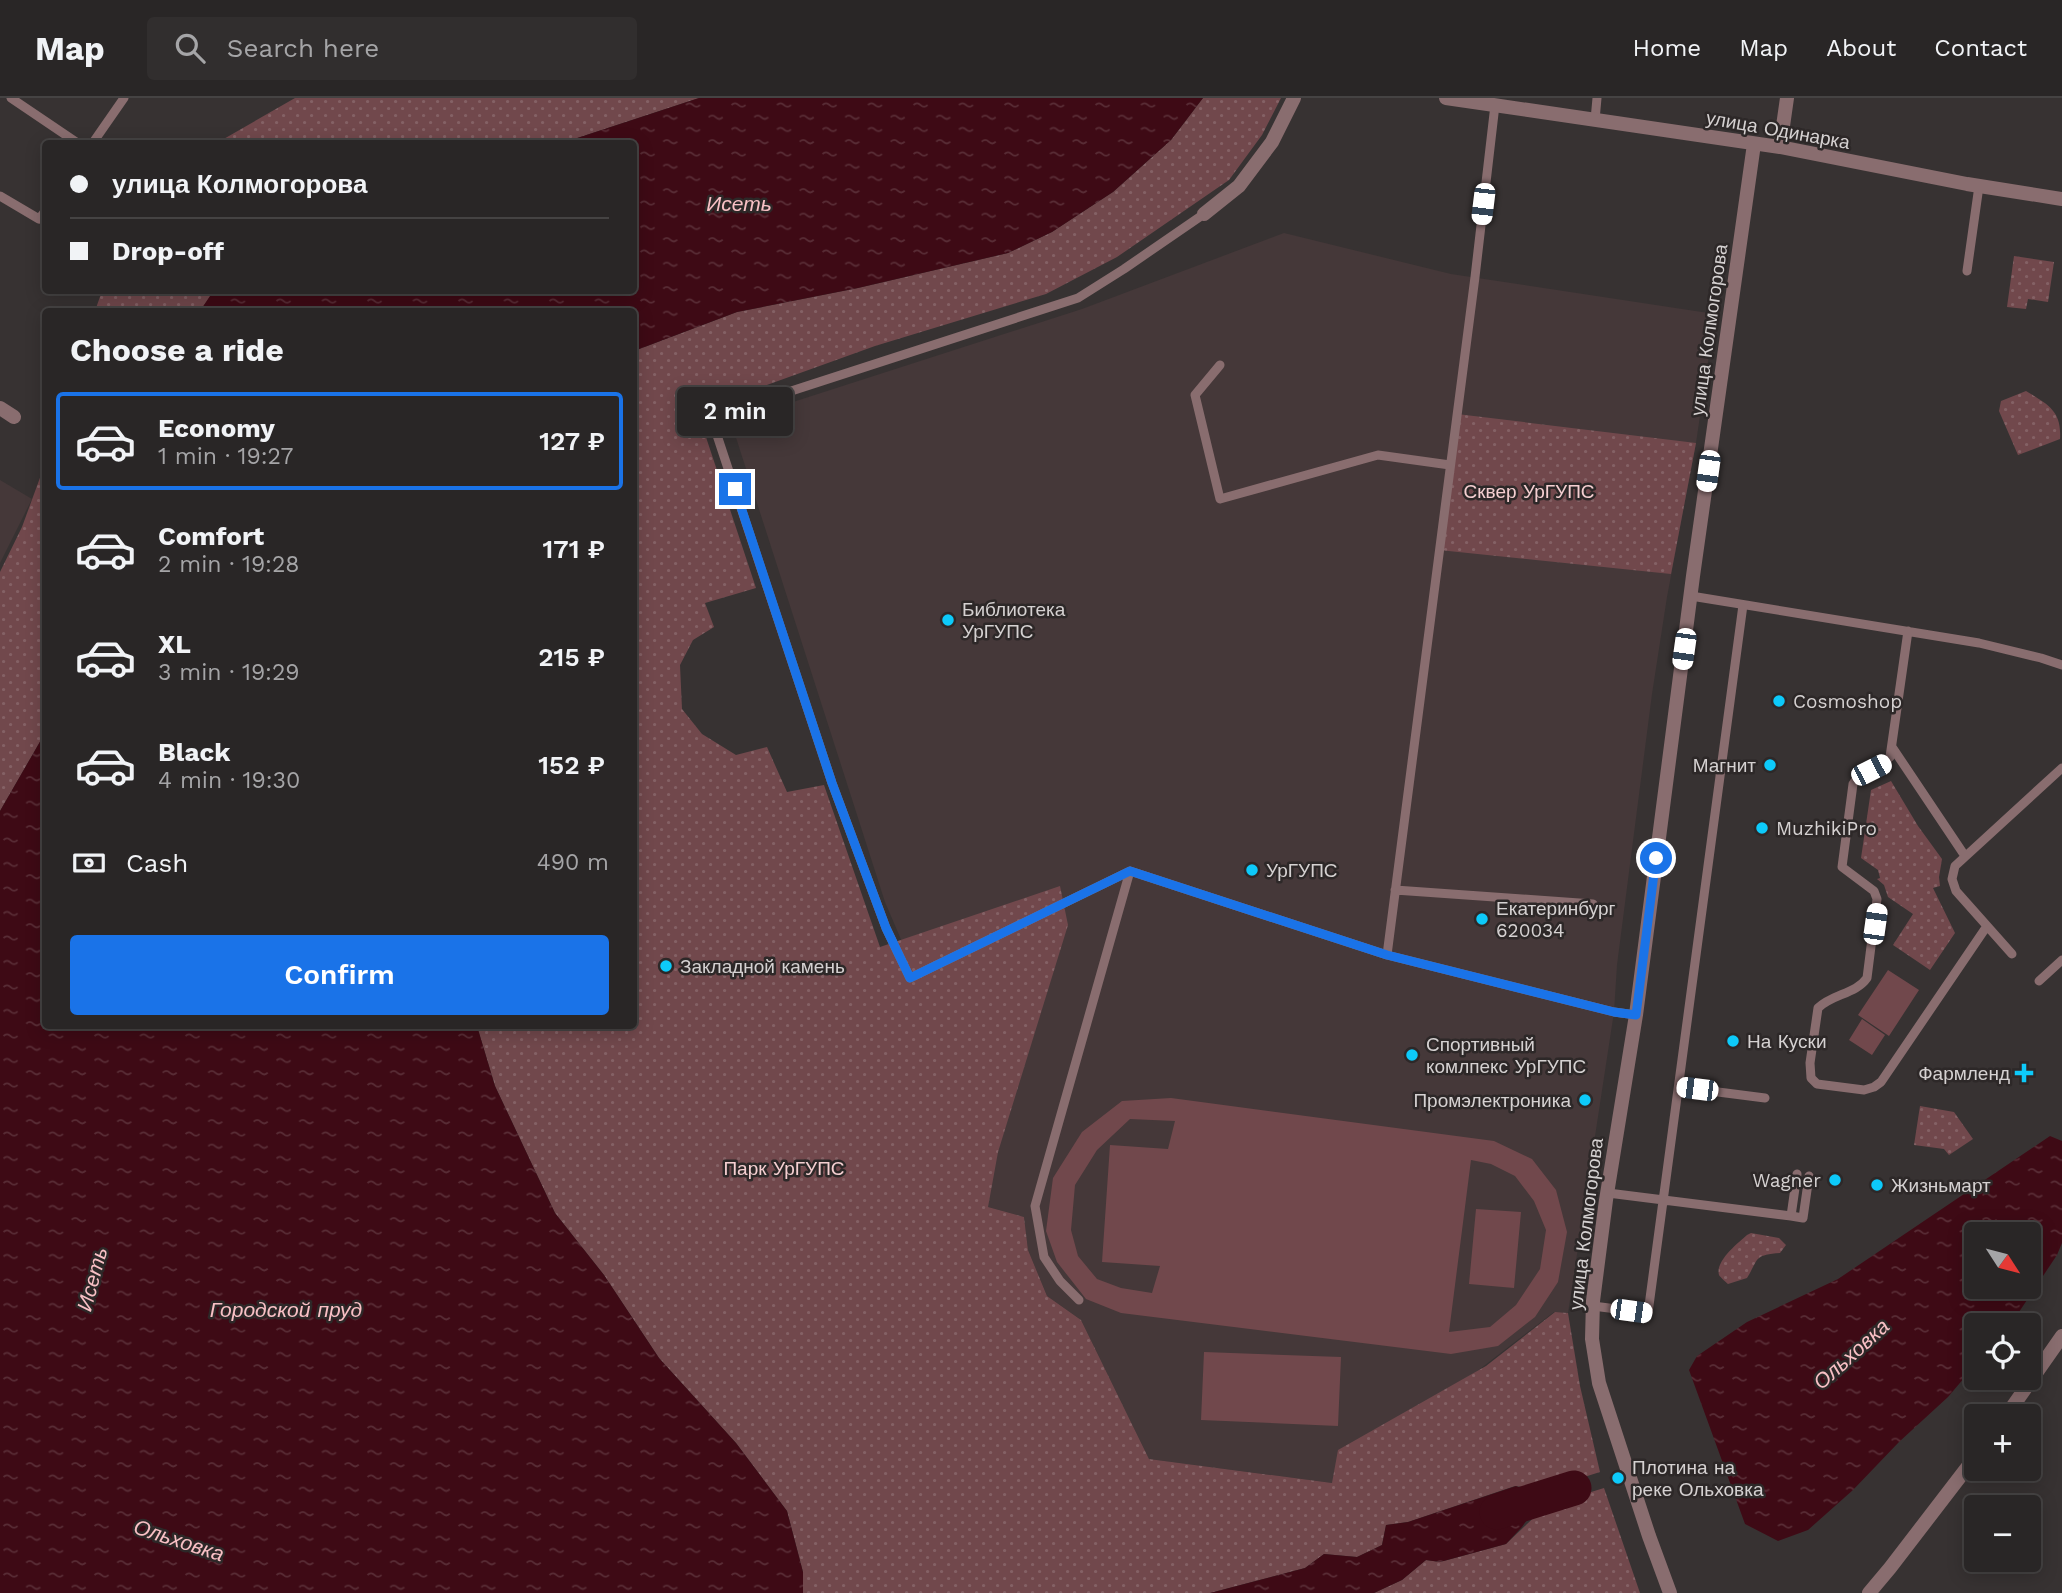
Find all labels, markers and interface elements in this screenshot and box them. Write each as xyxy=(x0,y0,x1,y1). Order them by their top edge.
search box xyxy=(147,17,637,80)
text: Map xyxy=(35,29,105,68)
icon: search xyxy=(171,29,209,67)
text: Search here xyxy=(227,33,379,63)
text: Home xyxy=(1633,34,1701,62)
text: Map xyxy=(1739,34,1788,62)
text: About xyxy=(1826,34,1896,62)
text: Contact xyxy=(1934,34,2027,62)
street label: улица Одинарка xyxy=(1704,106,1852,154)
text: улица Колмогорова xyxy=(112,169,367,199)
car xyxy=(1471,182,1496,226)
water label: Исеть xyxy=(706,191,772,216)
text: Drop-off xyxy=(112,236,224,266)
street label: улица Колмогорова xyxy=(1686,242,1733,417)
text: Choose a ride xyxy=(70,331,284,369)
callout: 2 min xyxy=(677,388,793,436)
text: 2 min xyxy=(703,398,767,425)
icon: car xyxy=(74,410,137,473)
text: Economy xyxy=(158,413,275,443)
text: 127 ₽ xyxy=(539,426,605,456)
text: 1 min · 19:27 xyxy=(158,443,293,470)
car xyxy=(1695,449,1722,493)
route end xyxy=(719,473,751,505)
park label: Сквер УрГУПС xyxy=(1463,480,1595,503)
icon: car xyxy=(74,518,137,581)
text: Comfort xyxy=(158,521,264,551)
text: 171 ₽ xyxy=(543,534,605,564)
text: 2 min · 19:28 xyxy=(158,551,300,578)
place label: Библиотека УрГУПС xyxy=(962,598,1066,643)
marker: Библиотека УрГУПС xyxy=(940,612,956,628)
icon: car xyxy=(74,626,137,689)
car xyxy=(1671,627,1698,671)
text: XL xyxy=(158,629,191,659)
text: 215 ₽ xyxy=(538,642,605,672)
text: 3 min · 19:29 xyxy=(158,659,300,686)
place label: Cosmoshop xyxy=(1793,690,1902,713)
marker: Cosmoshop xyxy=(1771,693,1787,709)
icon: car xyxy=(74,734,137,797)
text: Black xyxy=(158,737,230,767)
text: 152 ₽ xyxy=(538,750,605,780)
car xyxy=(1848,751,1895,789)
place label: Магнит xyxy=(1693,754,1756,777)
marker: Магнит xyxy=(1762,757,1778,773)
text: 4 min · 19:30 xyxy=(158,767,300,794)
place label: MuzhikiPro xyxy=(1776,817,1877,840)
marker: MuzhikiPro xyxy=(1754,820,1770,836)
route start xyxy=(1640,842,1672,874)
icon: cash xyxy=(70,844,108,882)
text: Cash xyxy=(126,848,188,878)
text: 490 m xyxy=(537,849,609,876)
place label: УрГУПС xyxy=(1266,859,1338,882)
marker: УрГУПС xyxy=(1244,862,1260,878)
place label: Екатеринбург 620034 xyxy=(1496,897,1616,942)
car xyxy=(1862,902,1889,946)
marker: Екатеринбург 620034 xyxy=(1474,911,1490,927)
button: Confirm xyxy=(70,935,609,1015)
place label: Закладной камень xyxy=(680,955,845,978)
marker: Закладной камень xyxy=(658,958,674,974)
place label: На Куски xyxy=(1747,1030,1827,1053)
place label: Спортивный комлпекс УрГУПС xyxy=(1426,1033,1586,1078)
marker: На Куски xyxy=(1725,1033,1741,1049)
marker: Спортивный комлпекс УрГУПС xyxy=(1404,1047,1420,1063)
place label: Фармленд xyxy=(1918,1062,2010,1085)
marker: Фармленд xyxy=(2016,1065,2032,1081)
car xyxy=(1675,1076,1720,1102)
place label: Промэлектроника xyxy=(1413,1089,1571,1112)
marker: Промэлектроника xyxy=(1577,1092,1593,1108)
street label: улица Колмогорова xyxy=(1564,1136,1608,1311)
park label: Парк УрГУПС xyxy=(723,1157,845,1180)
place label: Wagner xyxy=(1752,1169,1821,1192)
marker: Wagner xyxy=(1827,1172,1843,1188)
place label: Жизньмарт xyxy=(1891,1174,1991,1197)
marker: Жизньмарт xyxy=(1869,1177,1885,1193)
north arrow xyxy=(1964,1222,2040,1298)
map controls xyxy=(1964,1222,2041,1572)
water label: Исеть xyxy=(71,1244,113,1314)
water label: Городской пруд xyxy=(210,1297,362,1322)
car xyxy=(1609,1298,1654,1324)
water label: Ольховка xyxy=(1808,1313,1894,1395)
button: locate xyxy=(1964,1313,2041,1390)
button: + xyxy=(1964,1404,2041,1481)
place label: Плотина на реке Ольховка xyxy=(1632,1456,1764,1501)
marker: Плотина на реке Ольховка xyxy=(1610,1470,1626,1486)
button: − xyxy=(1964,1495,2041,1572)
water label: Ольховка xyxy=(131,1514,227,1566)

